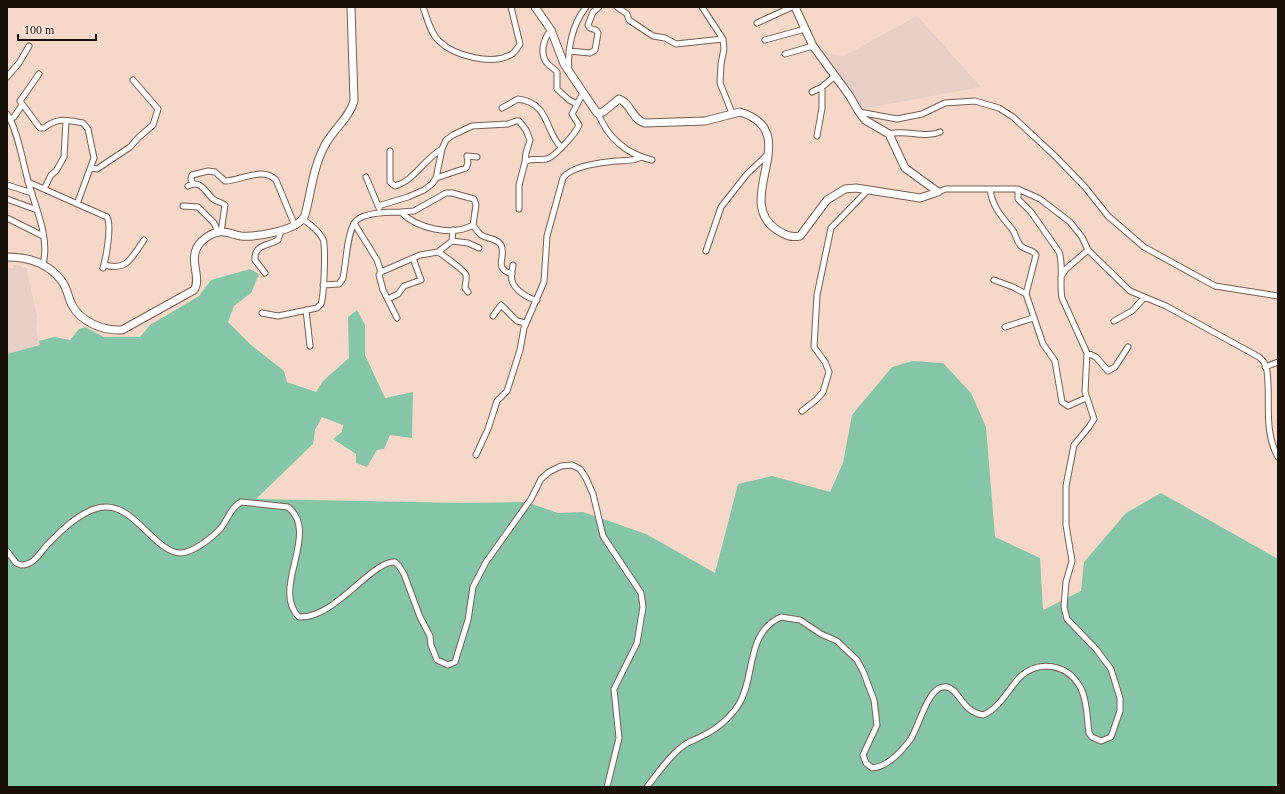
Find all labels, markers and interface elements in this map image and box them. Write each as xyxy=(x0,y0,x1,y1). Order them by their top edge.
scale bar xyxy=(18,16,96,42)
text: 100 m xyxy=(24,23,55,37)

